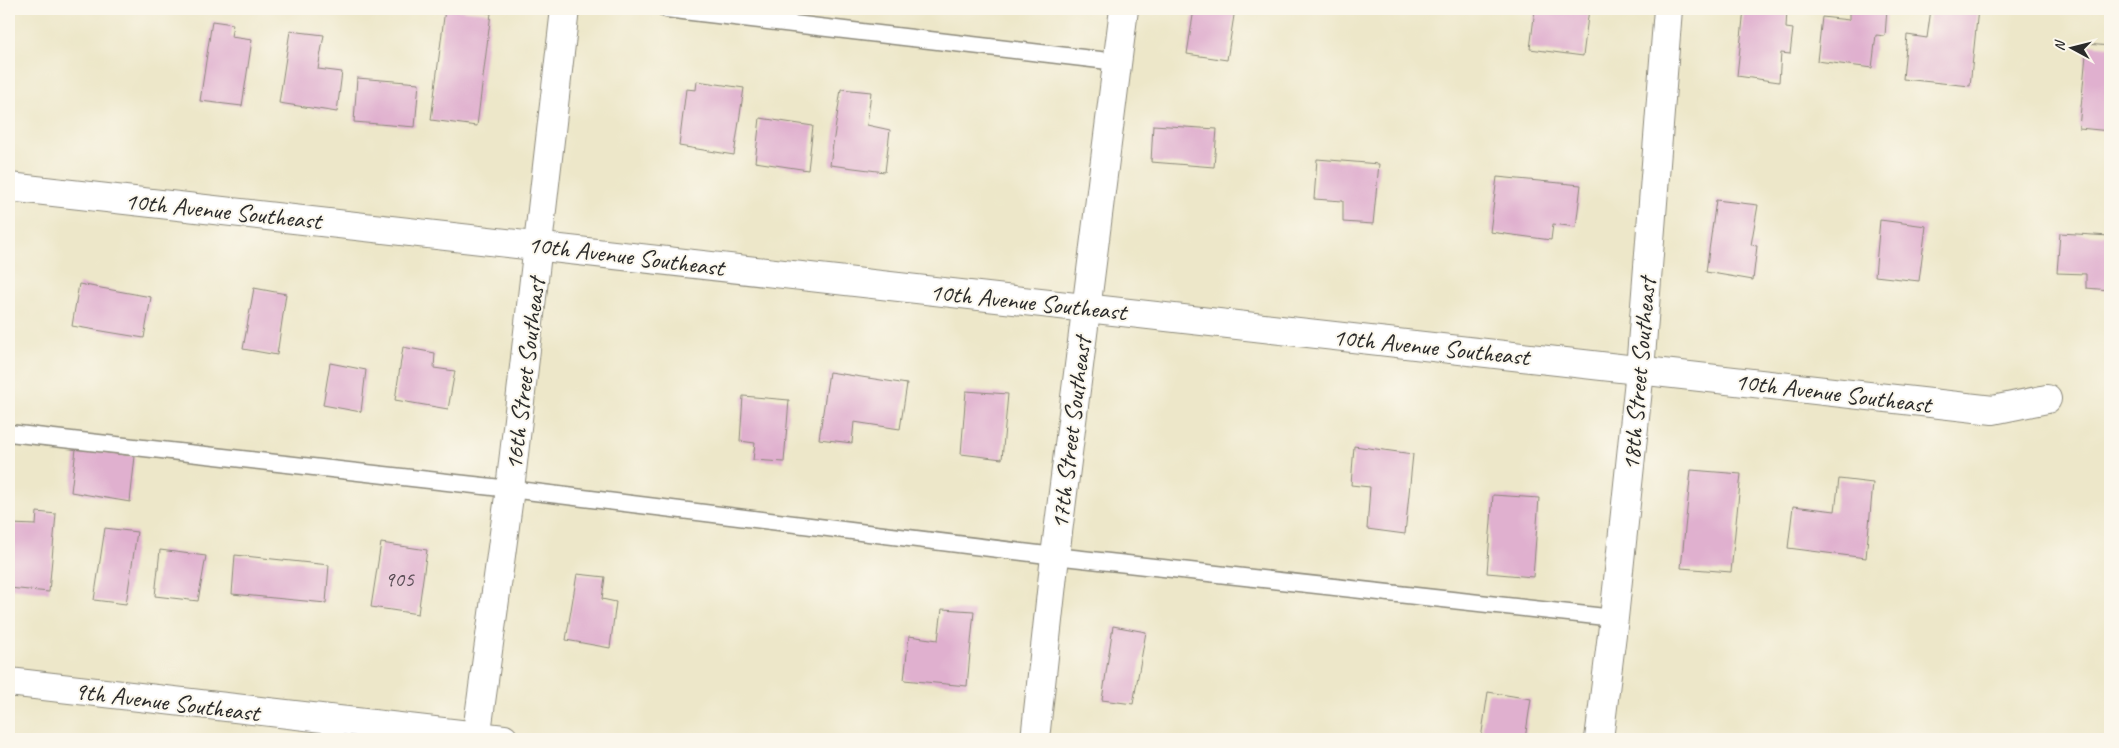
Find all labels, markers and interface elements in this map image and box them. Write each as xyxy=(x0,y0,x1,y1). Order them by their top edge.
north arrow xyxy=(2046,22,2096,72)
text: N xyxy=(2051,39,2069,52)
street label: 10th Avenue Southeast xyxy=(123,185,325,238)
street label: 10th Avenue Southeast xyxy=(526,228,728,284)
street label: 16th Street Southeast xyxy=(497,272,553,472)
street label: 18th Street Southeast xyxy=(1615,273,1664,472)
street label: 10th Avenue Southeast xyxy=(928,276,1130,329)
street label: 10th Avenue Southeast xyxy=(1331,321,1533,374)
street label: 17th Street Southeast xyxy=(1043,331,1099,531)
street label: 10th Avenue Southeast xyxy=(1733,365,1935,421)
house number: 905 xyxy=(384,565,415,593)
street label: 9th Avenue Southeast xyxy=(73,675,264,730)

